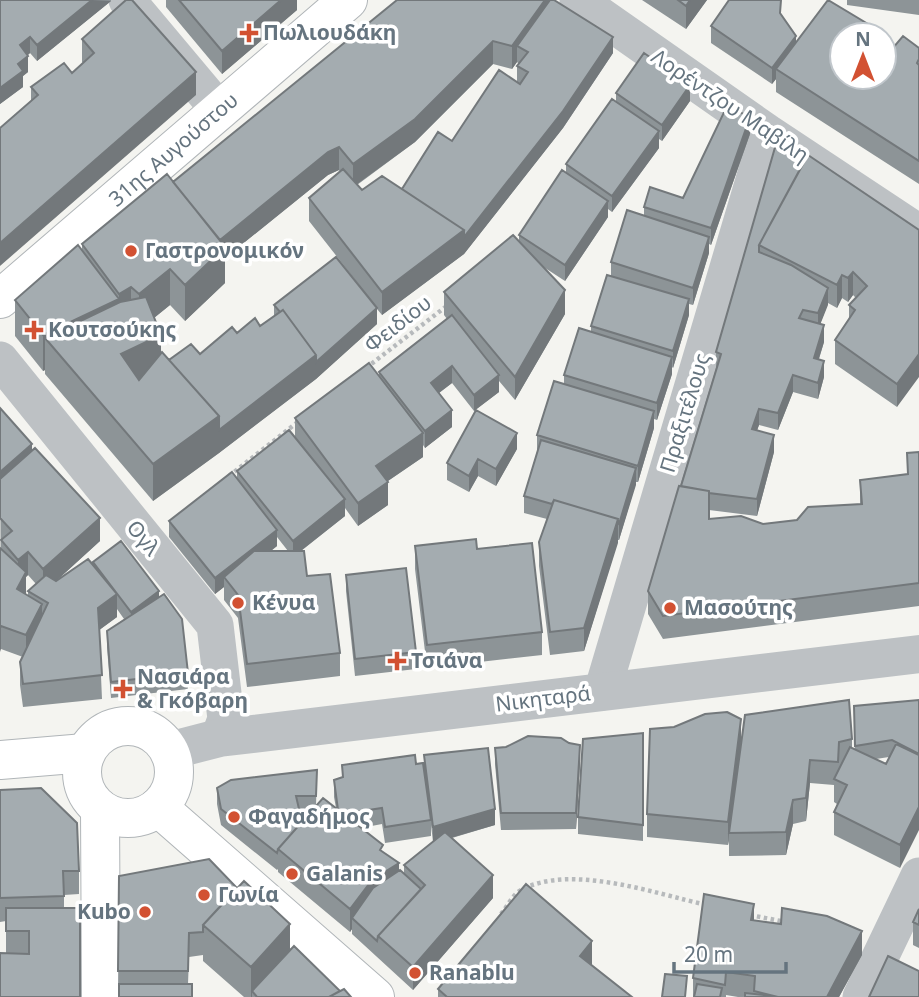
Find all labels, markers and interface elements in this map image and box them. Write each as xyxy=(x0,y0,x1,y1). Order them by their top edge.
place label: Πωλιουδάκη xyxy=(263,18,396,46)
north arrow xyxy=(828,21,898,91)
marker: Πωλιουδάκη xyxy=(241,25,257,41)
text: N xyxy=(855,26,871,52)
street label: Λορέντζου Μαβίλη xyxy=(646,42,815,168)
street label: 31ης Αυγούστου xyxy=(102,86,244,212)
place label: Γαστρονομικόν xyxy=(145,236,304,264)
marker: Γαστρονομικόν xyxy=(123,243,139,259)
street label: Φειδίου xyxy=(358,288,437,358)
place label: Κουτσούκης xyxy=(48,315,177,343)
marker: Κουτσούκης xyxy=(26,322,42,338)
street label: Πραξιτέλους xyxy=(653,350,715,476)
street label: Ογλ xyxy=(121,514,167,561)
place label: Κένυα xyxy=(252,588,316,616)
place label: Μασούτης xyxy=(684,593,793,621)
marker: Κένυα xyxy=(230,595,246,611)
marker: Μασούτης xyxy=(662,600,678,616)
place label: Τσιάνα xyxy=(411,646,483,674)
marker: Τσιάνα xyxy=(389,653,405,669)
place label: Νασιάρα & Γκόβαρη xyxy=(137,662,248,714)
street label: Νικηταρά xyxy=(494,678,592,718)
marker: Νασιάρα & Γκόβαρη xyxy=(115,681,131,697)
place label: Φαγαδήμος xyxy=(248,802,370,830)
marker: Φαγαδήμος xyxy=(226,809,242,825)
place label: Galanis xyxy=(306,859,383,887)
marker: Galanis xyxy=(284,866,300,882)
place label: Γωνία xyxy=(218,880,279,908)
marker: Γωνία xyxy=(196,887,212,903)
place label: Kubo xyxy=(77,897,131,925)
marker: Kubo xyxy=(137,904,153,920)
scale bar xyxy=(674,930,786,974)
text: 20 m xyxy=(684,940,733,968)
place label: Ranablu xyxy=(429,958,515,986)
marker: Ranablu xyxy=(407,965,423,981)

